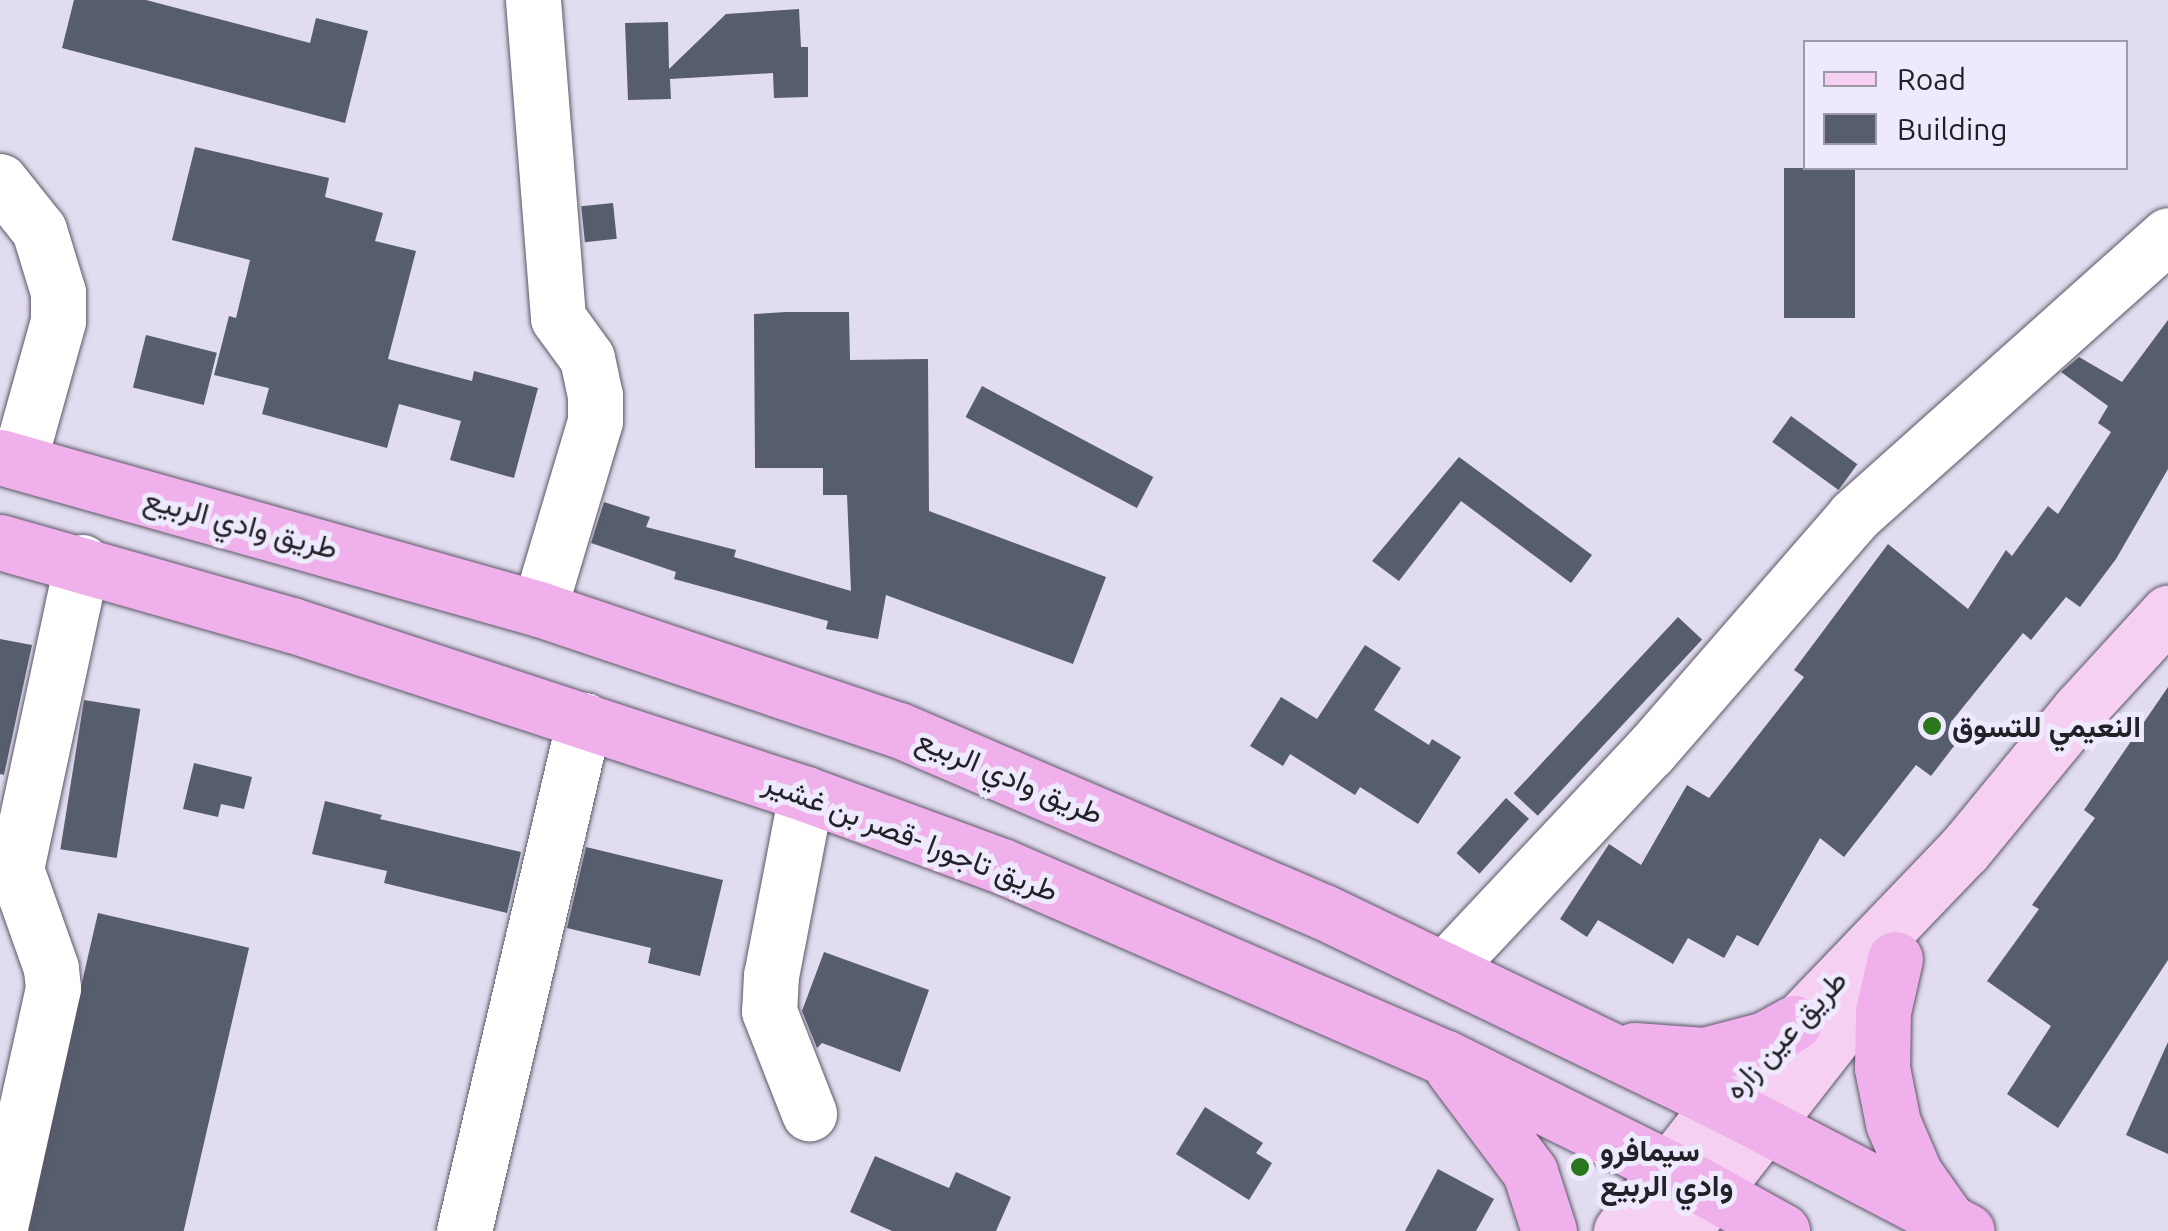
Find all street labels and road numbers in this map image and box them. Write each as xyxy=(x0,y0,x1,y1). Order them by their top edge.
street label: طريق وادي الربيع xyxy=(140,480,342,566)
street label: طريق وادي الربيع xyxy=(911,721,1109,831)
street label: طريق تاجورا -قصر بن غشير xyxy=(759,763,1063,909)
street label: طريق عين زاره xyxy=(1716,962,1854,1106)

